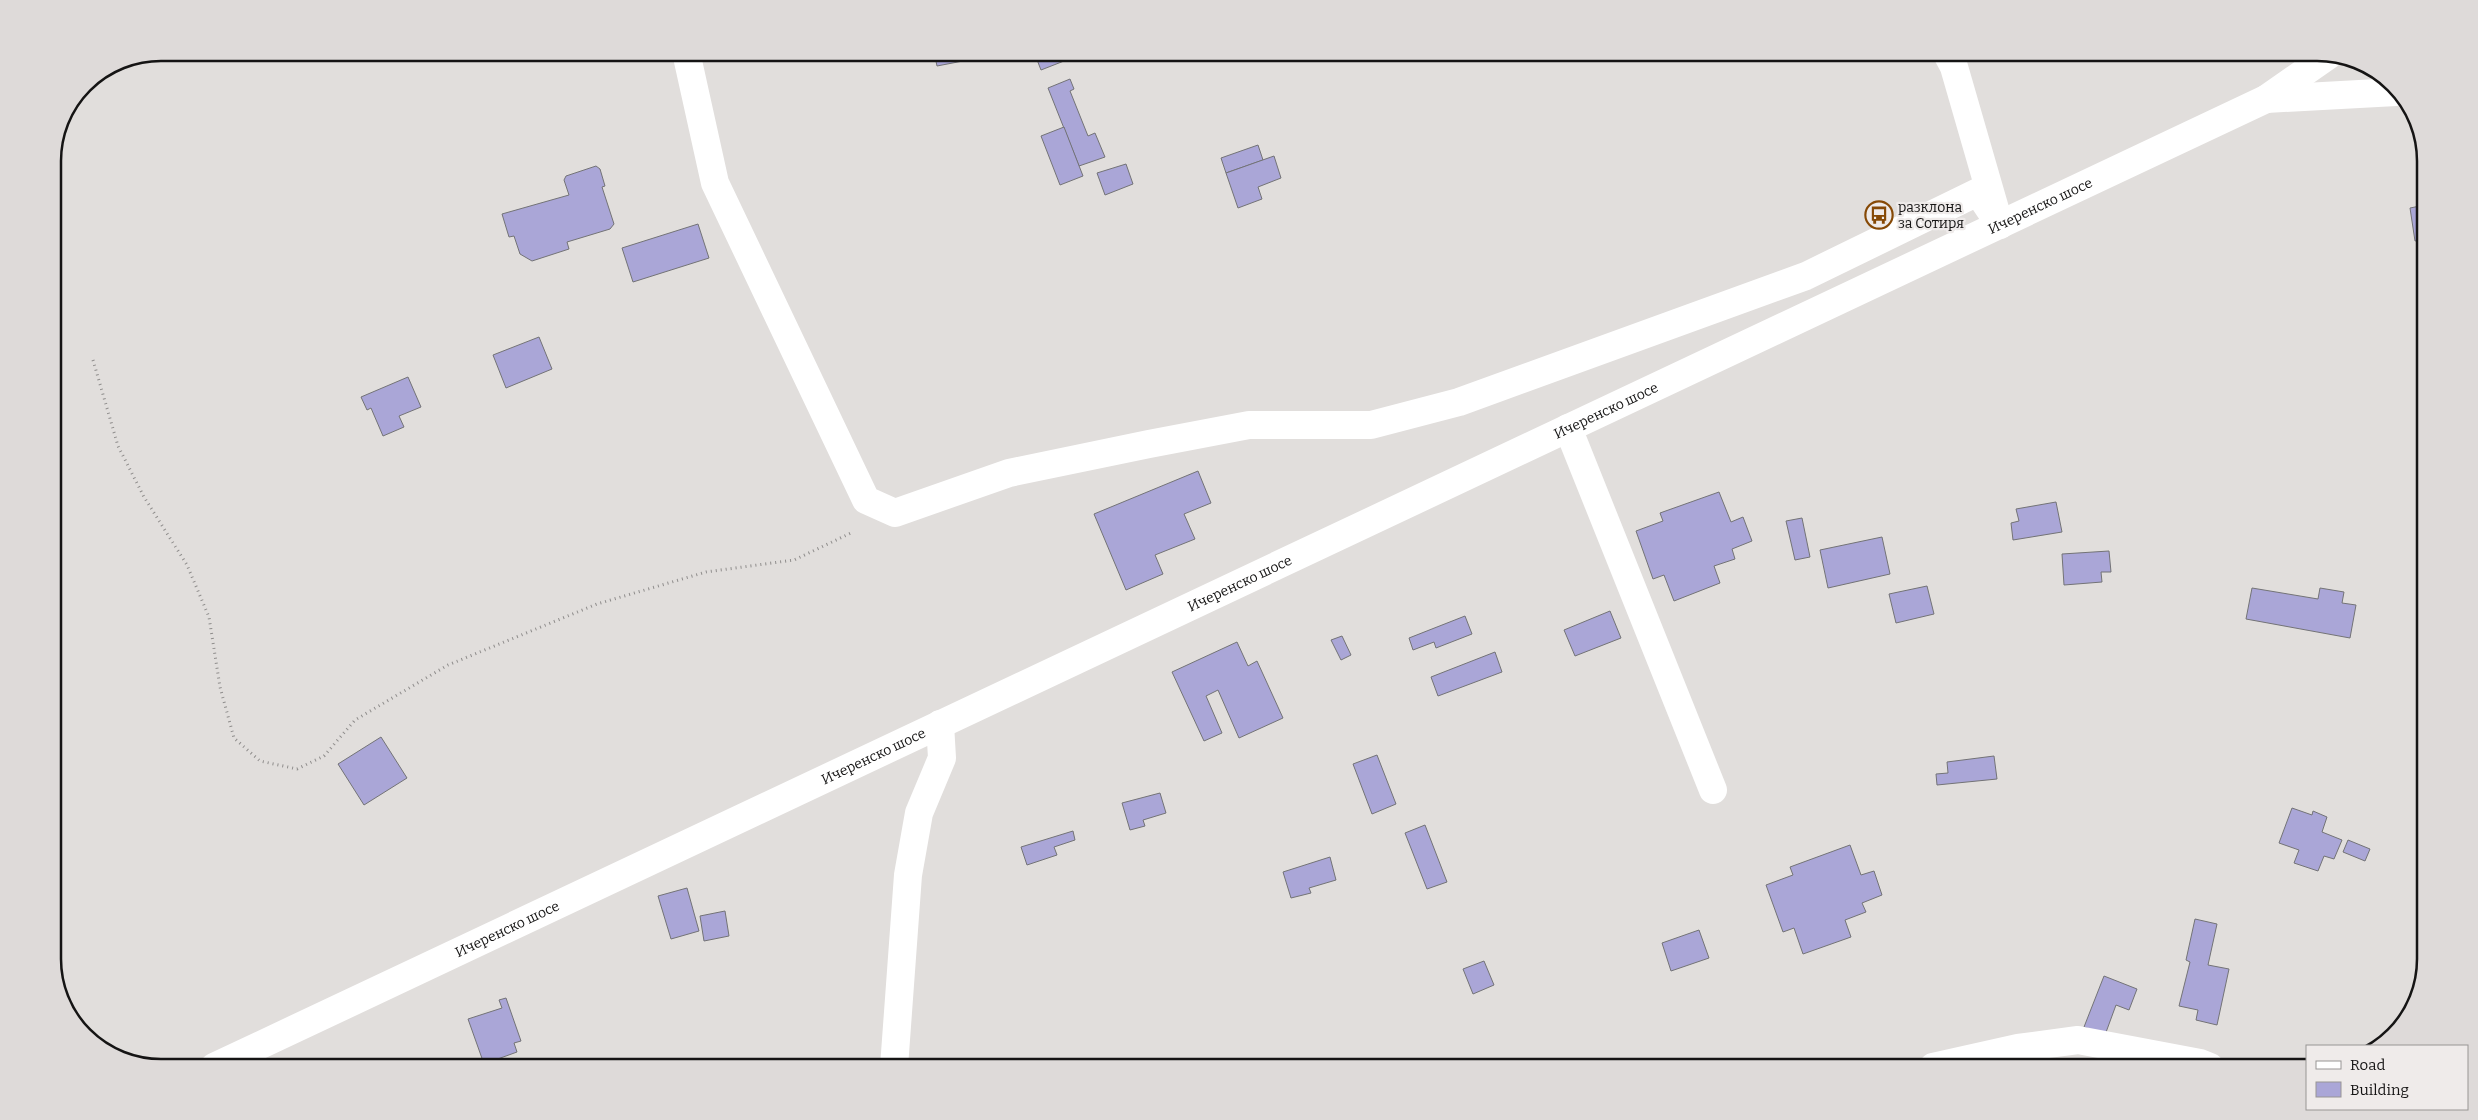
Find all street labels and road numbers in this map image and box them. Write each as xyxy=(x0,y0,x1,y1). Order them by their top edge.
street label: Ичеренско шосе xyxy=(1985,174,2095,238)
street label: Ичеренско шосе xyxy=(1551,379,1661,443)
street label: Ичеренско шосе xyxy=(1185,552,1295,615)
street label: Ичеренско шосе xyxy=(819,725,928,788)
street label: Ичеренско шосе xyxy=(452,897,562,961)

